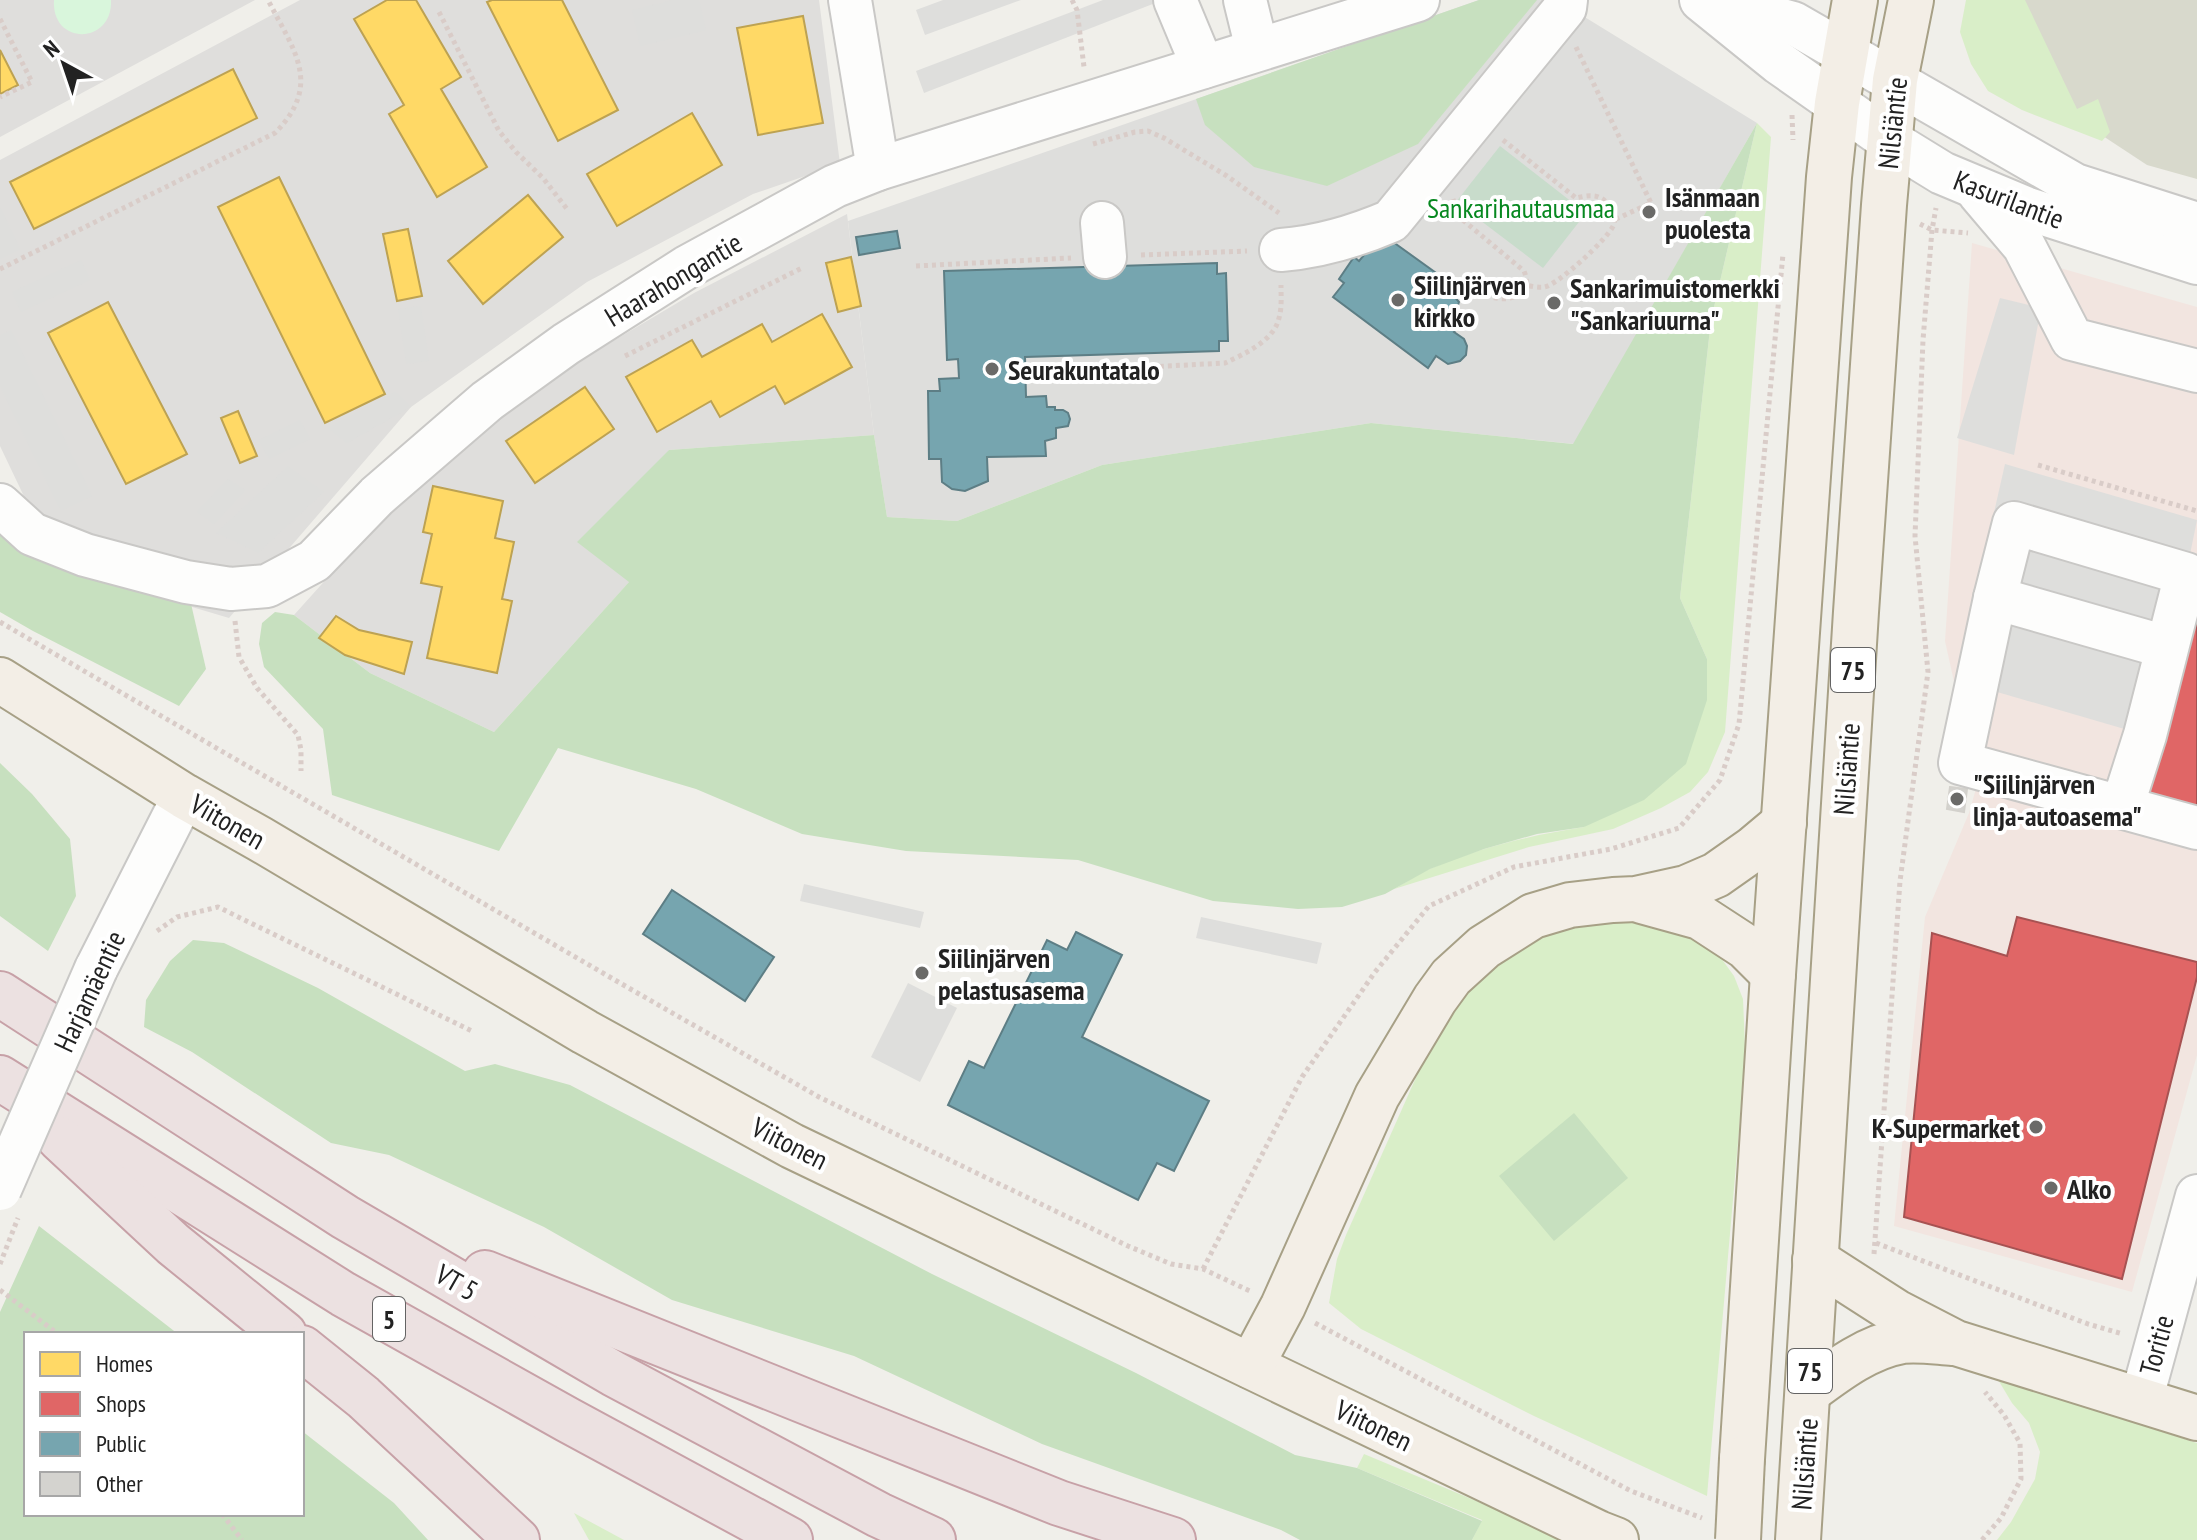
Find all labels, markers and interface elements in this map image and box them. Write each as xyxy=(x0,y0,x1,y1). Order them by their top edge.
north arrow xyxy=(24,24,104,104)
text: N xyxy=(38,34,65,63)
street label: Nilsiäntie xyxy=(1869,75,1915,171)
street label: Kasurilantie xyxy=(1949,161,2069,237)
place label: Isänmaan puolesta xyxy=(1665,178,1760,247)
park label: Sankarihautausmaa xyxy=(1427,189,1615,226)
marker: Isänmaan puolesta xyxy=(1640,203,1658,221)
street label: Haarahongantie xyxy=(598,224,748,334)
place label: Siilinjärven kirkko xyxy=(1414,266,1526,335)
place label: Sankarimuistomerkki "Sankariuurna" xyxy=(1570,269,1780,338)
marker: Siilinjärven kirkko xyxy=(1389,291,1407,309)
marker: Sankarimuistomerkki "Sankariuurna" xyxy=(1545,294,1563,312)
place label: Seurakuntatalo xyxy=(1008,351,1160,388)
marker: Seurakuntatalo xyxy=(983,360,1001,378)
road number: 75 xyxy=(1831,648,1875,692)
street label: Nilsiäntie xyxy=(1824,722,1868,816)
place label: "Siilinjärven linja-autoasema" xyxy=(1973,765,2142,834)
street label: Viitonen xyxy=(183,784,272,857)
marker: "Siilinjärven linja-autoasema" xyxy=(1948,790,1966,808)
street label: Harjamäentie xyxy=(45,924,133,1058)
place label: Siilinjärven pelastusasema xyxy=(938,939,1085,1008)
marker: Siilinjärven pelastusasema xyxy=(913,964,931,982)
street label: Viitonen xyxy=(745,1108,834,1178)
place label: K-Supermarket xyxy=(1872,1109,2020,1146)
marker: K-Supermarket xyxy=(2027,1118,2045,1136)
place label: Alko xyxy=(2066,1170,2112,1207)
marker: Alko xyxy=(2042,1179,2060,1197)
street label: VT 5 xyxy=(428,1255,485,1309)
road number: 5 xyxy=(373,1297,405,1341)
street label: Toritie xyxy=(2130,1311,2182,1379)
legend xyxy=(24,1332,304,1516)
text: Homes xyxy=(96,1348,153,1379)
road number: 75 xyxy=(1788,1349,1832,1393)
text: Shops xyxy=(96,1388,146,1419)
street label: Viitonen xyxy=(1329,1390,1418,1459)
street label: Nilsiäntie xyxy=(1782,1417,1826,1511)
text: Public xyxy=(96,1428,147,1459)
text: Other xyxy=(96,1468,143,1499)

